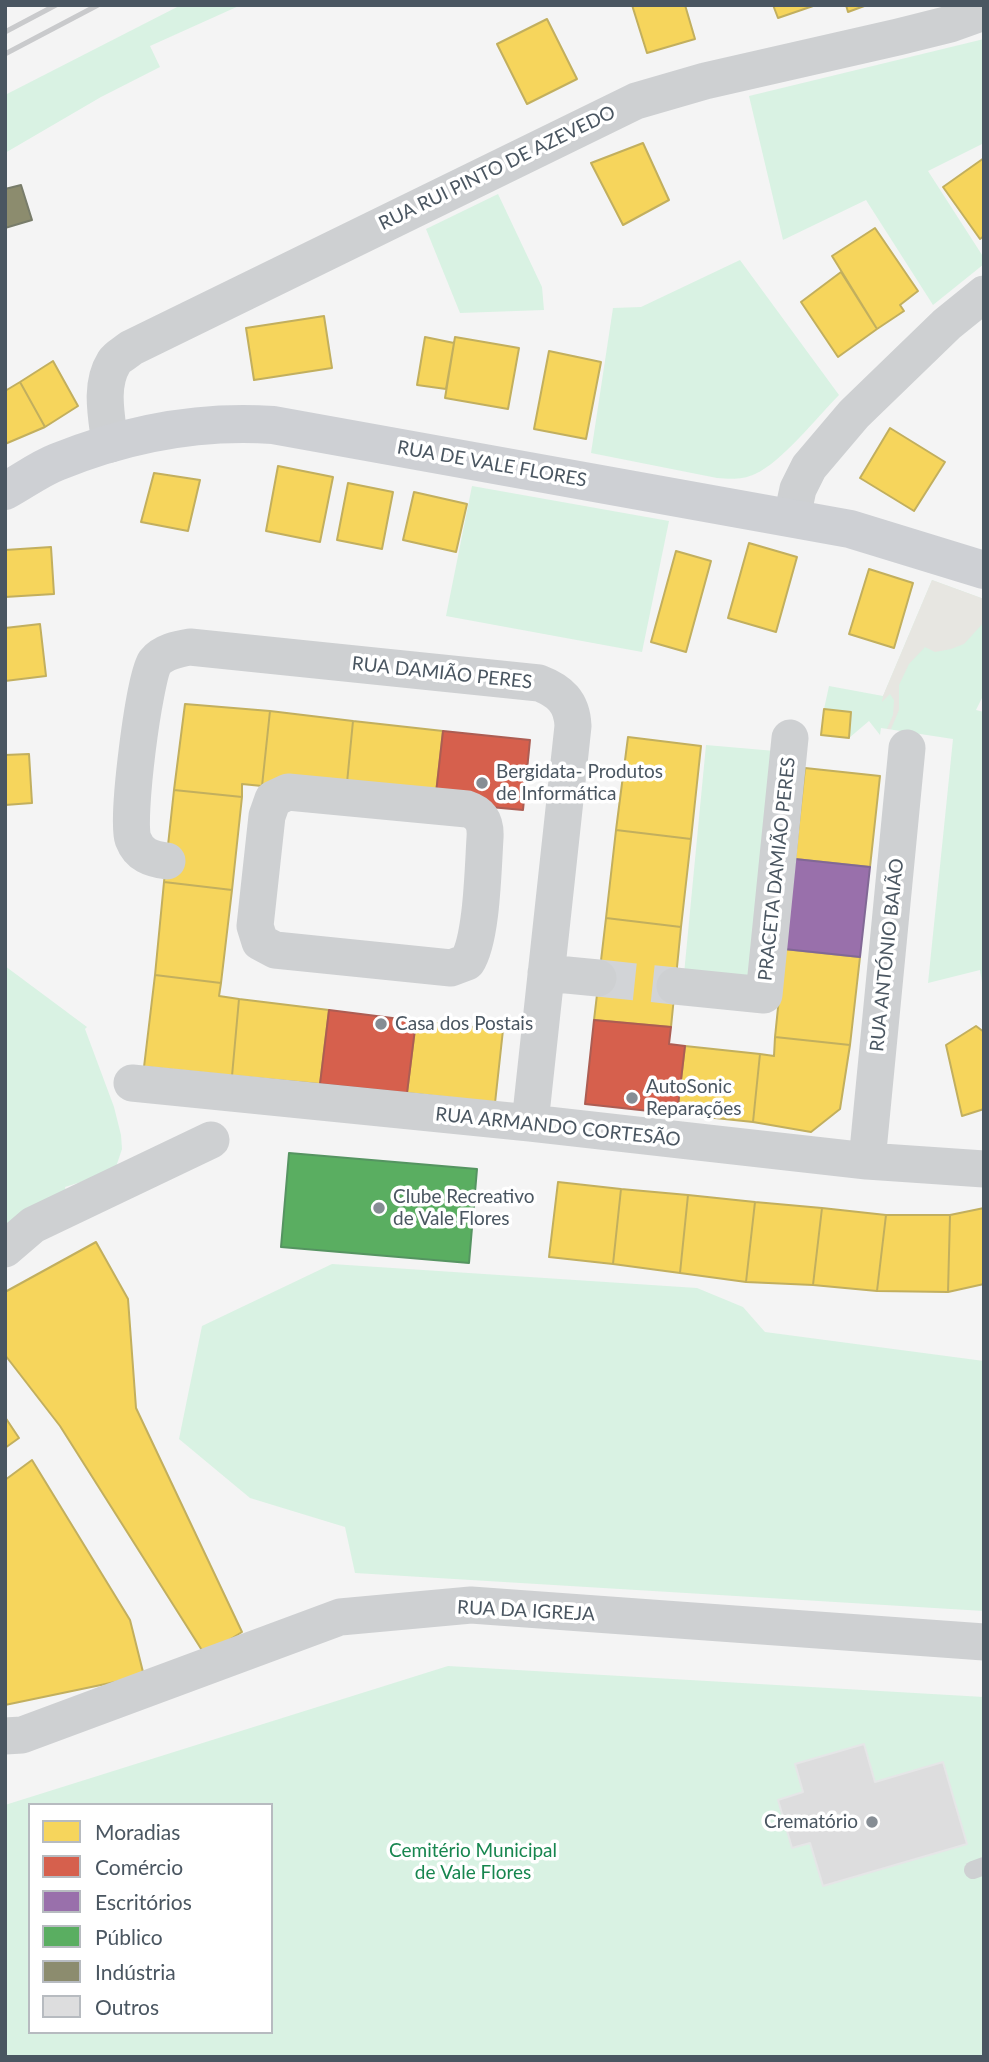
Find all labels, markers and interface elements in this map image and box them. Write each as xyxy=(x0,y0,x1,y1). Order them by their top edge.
street label: RUA RUI PINTO DE AZEVEDO xyxy=(375,101,619,235)
street label: RUA DE VALE FLORES xyxy=(395,436,589,492)
street label: RUA DAMIÃO PERES xyxy=(351,652,533,694)
street label: PRACETA DAMIÃO PERES xyxy=(754,756,800,982)
place label: Bergidata- Produtos de Informática xyxy=(496,761,663,805)
marker: Bergidata- Produtos de Informática xyxy=(474,775,490,791)
street label: RUA ANTÓNIO BAIÃO xyxy=(866,857,908,1053)
place label: Casa dos Postais xyxy=(395,1013,533,1035)
marker: Casa dos Postais xyxy=(373,1016,389,1032)
place label: AutoSonic Reparações xyxy=(646,1076,742,1120)
marker: AutoSonic Reparações xyxy=(624,1090,640,1106)
street label: RUA ARMANDO CORTESÃO xyxy=(434,1103,682,1151)
place label: Clube Recreativo de Vale Flores xyxy=(393,1186,535,1230)
marker: Clube Recreativo de Vale Flores xyxy=(371,1200,387,1216)
street label: RUA DA IGREJA xyxy=(457,1596,595,1626)
legend xyxy=(28,1803,273,2034)
place label: Crematório xyxy=(764,1811,858,1833)
marker: Crematório xyxy=(864,1814,880,1830)
text: Moradias xyxy=(95,1819,180,1844)
park label: Cemitério Municipal de Vale Flores xyxy=(389,1840,557,1884)
text: Comércio xyxy=(95,1854,183,1879)
text: Escritórios xyxy=(95,1889,192,1914)
text: Público xyxy=(95,1924,163,1949)
text: Indústria xyxy=(95,1959,176,1984)
text: Outros xyxy=(95,1994,159,2019)

